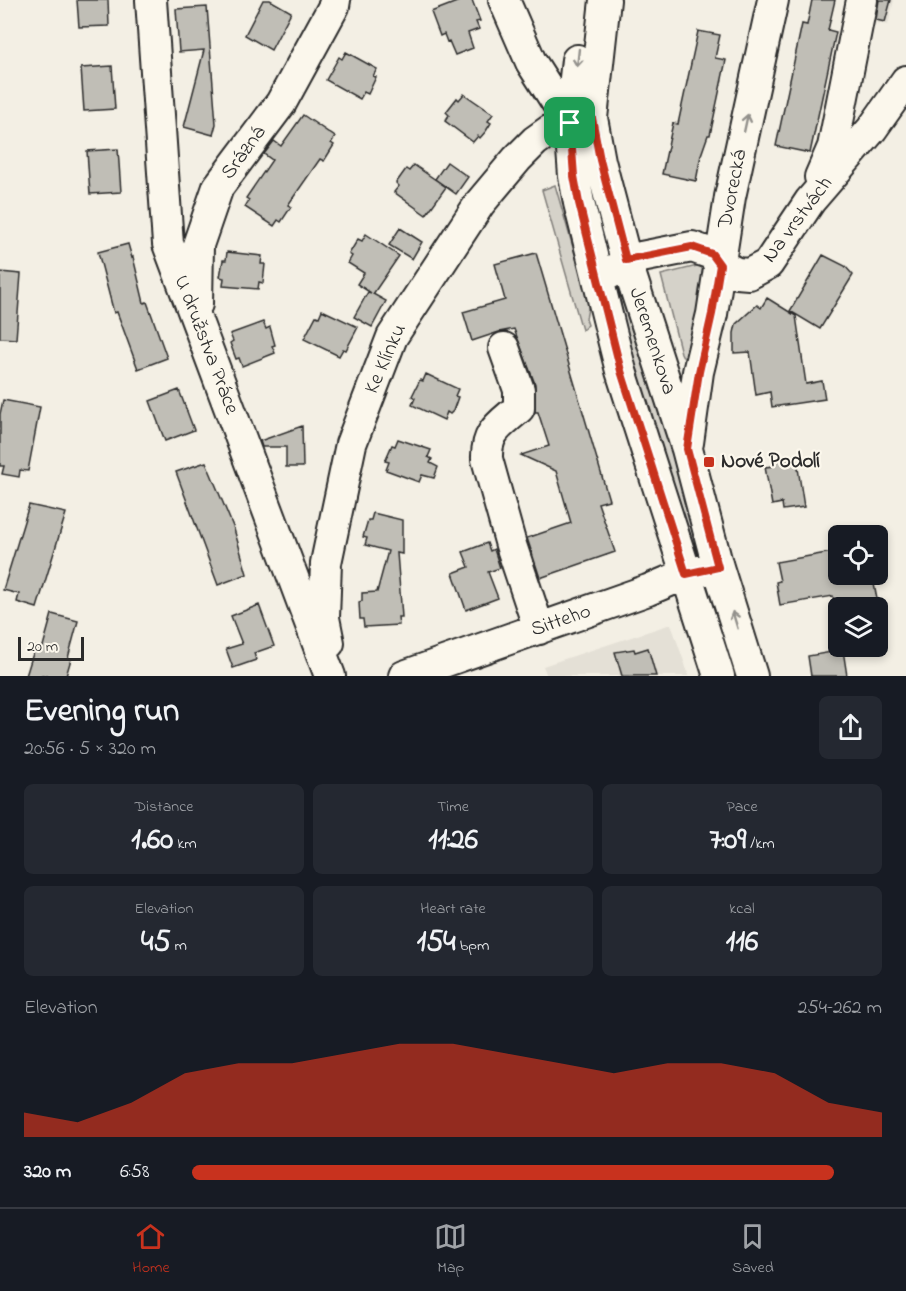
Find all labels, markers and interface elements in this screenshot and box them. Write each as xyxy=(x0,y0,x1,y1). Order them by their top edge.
one-way arrow xyxy=(572,48,583,67)
pin xyxy=(544,97,595,148)
icon: arrive xyxy=(553,106,586,139)
one-way arrow xyxy=(741,114,752,134)
street label: Srázná xyxy=(214,119,274,186)
street label: Dvorecká xyxy=(710,147,755,232)
street label: Na vrstvách xyxy=(756,171,840,269)
street label: U družstva Práce xyxy=(166,271,247,419)
street label: Jeremenkova xyxy=(621,283,683,399)
street label: Ke Klínku xyxy=(357,319,415,399)
place label: Nové Podolí xyxy=(721,447,820,477)
marker: Nové Podolí xyxy=(702,455,716,469)
map controls xyxy=(828,525,888,657)
button: locate xyxy=(828,525,888,585)
street label: Sitteho xyxy=(527,597,595,645)
button: layers xyxy=(828,597,888,657)
one-way arrow xyxy=(729,611,740,630)
scale bar xyxy=(18,634,84,662)
text: 20 m xyxy=(27,635,58,659)
text: Evening run xyxy=(24,688,179,736)
button: share xyxy=(819,696,882,759)
text: 20:56 · 5 × 320 m xyxy=(24,735,156,764)
text: Distance xyxy=(135,795,193,819)
text: Time xyxy=(437,795,469,819)
text: Pace xyxy=(726,795,758,819)
text: 1.60 xyxy=(131,819,173,863)
text: 11:26 xyxy=(428,819,478,863)
text: 7:09 xyxy=(709,819,746,863)
text: km xyxy=(173,832,197,856)
text: /km xyxy=(746,832,775,856)
text: Elevation xyxy=(135,897,193,921)
text: Heart rate xyxy=(420,897,486,921)
text: kcal xyxy=(729,897,755,921)
text: 45 xyxy=(141,921,171,965)
text: 154 xyxy=(417,921,456,965)
text: 116 xyxy=(726,921,758,965)
text: m xyxy=(171,934,187,958)
text: bpm xyxy=(456,934,489,958)
text: Elevation xyxy=(24,994,98,1023)
text: 254–262 m xyxy=(797,994,882,1023)
text: 320 m xyxy=(24,1158,71,1187)
text: 6:58 xyxy=(120,1158,149,1187)
tab: Home xyxy=(132,1220,170,1280)
tab: Map xyxy=(434,1220,467,1280)
tab: Saved xyxy=(732,1220,774,1280)

